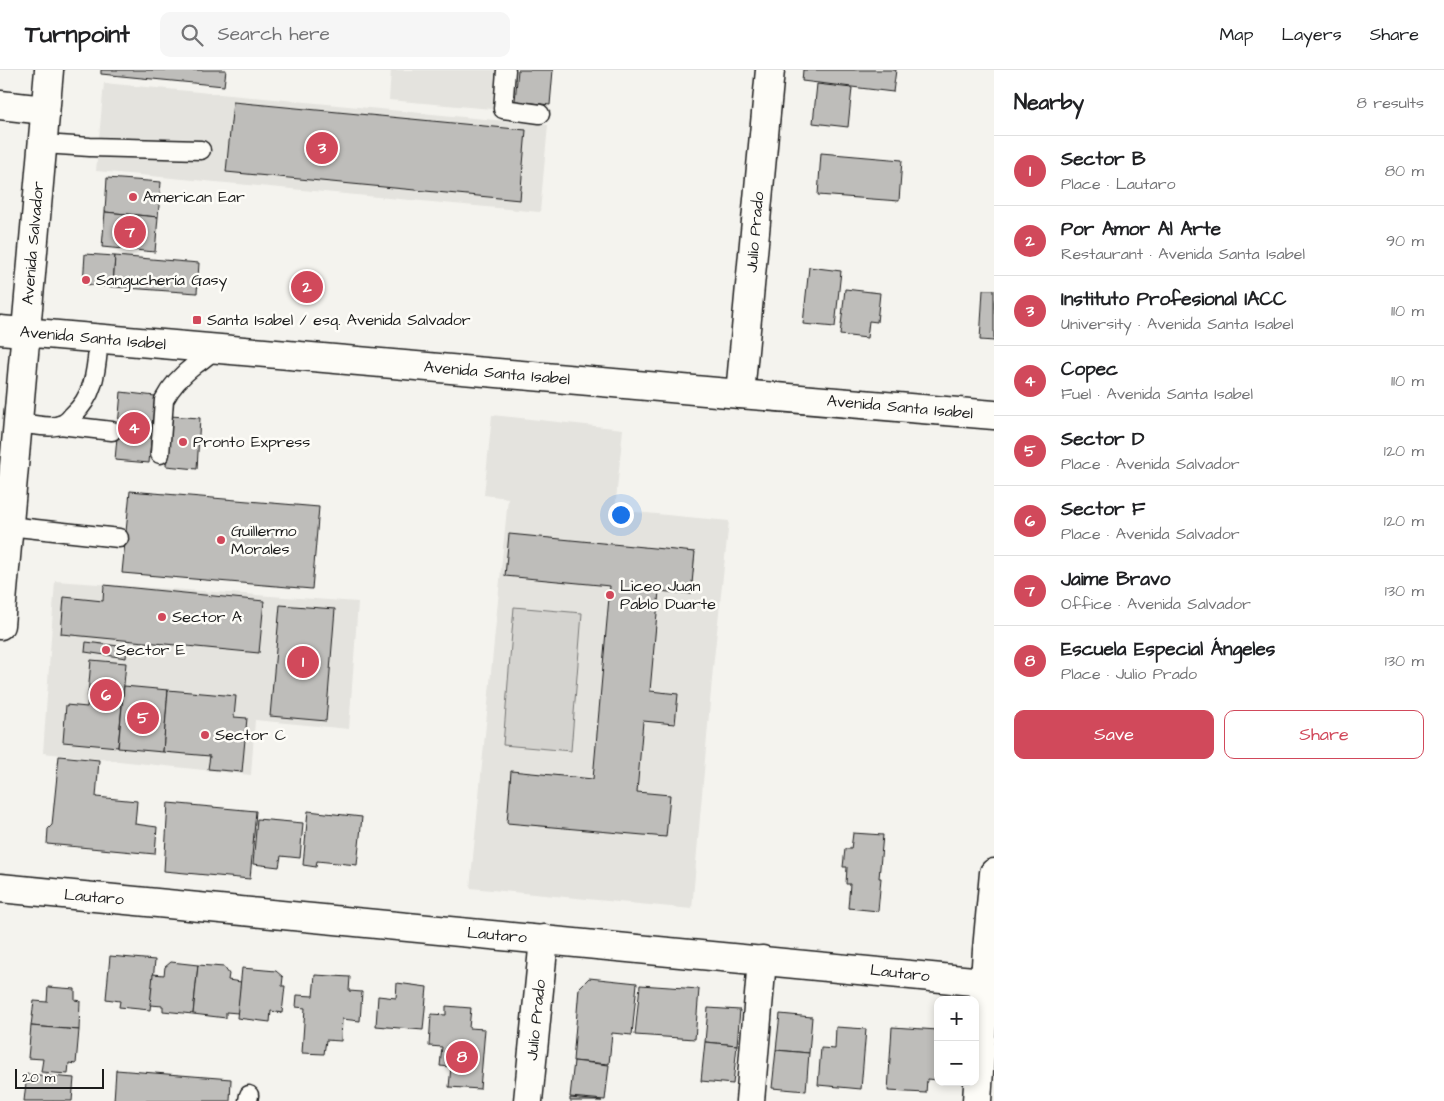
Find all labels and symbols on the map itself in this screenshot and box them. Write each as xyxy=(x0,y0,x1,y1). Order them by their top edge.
pin: 3 xyxy=(306,129,338,167)
street label: Avenida Salvador xyxy=(17,180,49,306)
place label: American Ear xyxy=(143,186,245,208)
marker: American Ear xyxy=(127,191,139,203)
street label: Julio Prado xyxy=(740,191,770,273)
pin: 7 xyxy=(114,213,146,251)
pin: 2 xyxy=(291,268,323,306)
place label: Sanguchería Gasy xyxy=(96,269,228,292)
marker: Sanguchería Gasy xyxy=(80,274,92,286)
place label: Santa Isabel / esq. Avenida Salvador xyxy=(207,309,471,331)
marker: Santa Isabel / esq. Avenida Salvador xyxy=(191,314,203,326)
street label: Avenida Santa Isabel xyxy=(19,321,167,355)
street label: Avenida Santa Isabel xyxy=(423,356,571,390)
street label: Avenida Santa Isabel xyxy=(826,390,974,424)
pin: 4 xyxy=(118,409,150,447)
place label: Pronto Express xyxy=(193,431,310,453)
marker: Pronto Express xyxy=(177,436,189,448)
your location xyxy=(608,502,634,528)
place label: Guillermo Morales xyxy=(231,520,297,560)
marker: Guillermo Morales xyxy=(215,534,227,546)
place label: Liceo Juan Pablo Duarte xyxy=(620,575,716,615)
marker: Liceo Juan Pablo Duarte xyxy=(604,589,616,601)
place label: Sector A xyxy=(172,606,242,628)
marker: Sector A xyxy=(156,611,168,623)
place label: Sector E xyxy=(116,639,186,661)
pin: 1 xyxy=(287,643,319,681)
marker: Sector E xyxy=(100,644,112,656)
pin: 6 xyxy=(90,676,122,714)
pin: 5 xyxy=(127,699,159,737)
place label: Sector C xyxy=(215,724,286,746)
marker: Sector C xyxy=(199,729,211,741)
street label: Lautaro xyxy=(63,883,125,911)
street label: Lautaro xyxy=(466,921,528,949)
street label: Lautaro xyxy=(869,959,931,987)
street label: Julio Prado xyxy=(521,978,551,1062)
pin: 8 xyxy=(446,1038,478,1076)
scale bar xyxy=(15,1066,104,1089)

